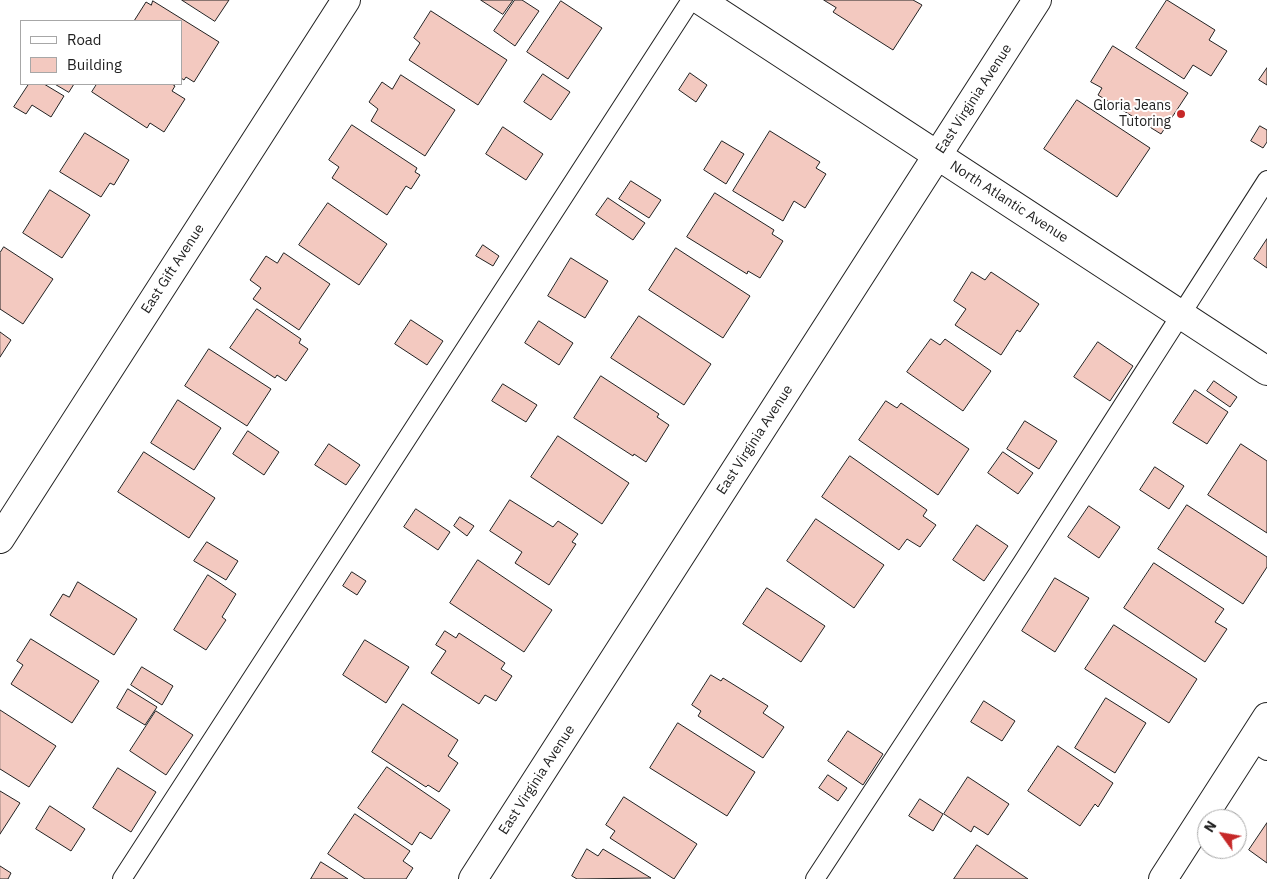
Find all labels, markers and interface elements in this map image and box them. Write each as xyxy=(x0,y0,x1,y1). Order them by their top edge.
legend xyxy=(20,20,182,85)
text: Road xyxy=(67,30,102,49)
street label: East Virginia Avenue xyxy=(932,41,1016,157)
text: Building xyxy=(67,55,122,74)
place label: Gloria Jeans Tutoring xyxy=(1093,98,1171,130)
marker: Gloria Jeans Tutoring xyxy=(1175,108,1187,120)
street label: North Atlantic Avenue xyxy=(947,157,1071,247)
street label: East Gift Avenue xyxy=(138,221,208,317)
street label: East Virginia Avenue xyxy=(713,382,797,498)
street label: East Virginia Avenue xyxy=(495,722,579,838)
north arrow xyxy=(1197,809,1247,859)
text: N xyxy=(1200,818,1220,836)

